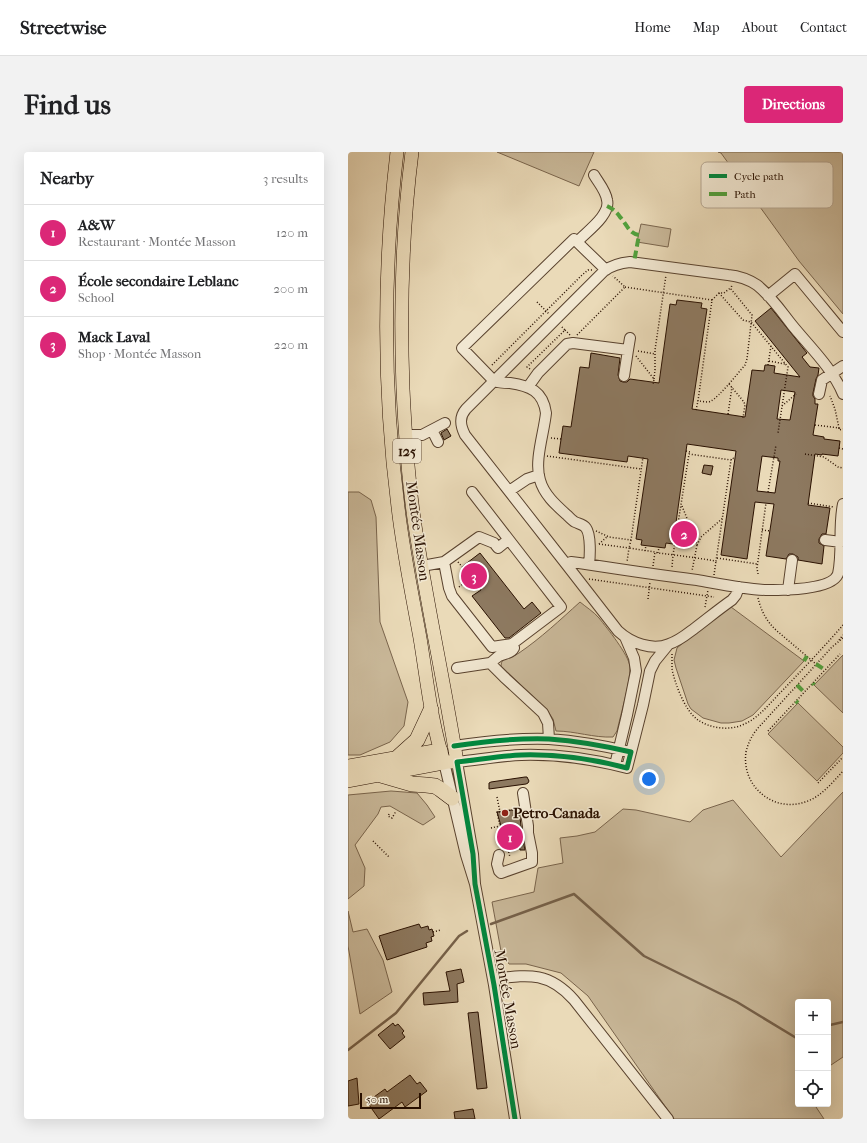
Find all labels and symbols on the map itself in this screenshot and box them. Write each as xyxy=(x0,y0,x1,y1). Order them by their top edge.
legend xyxy=(701,162,833,208)
text: Cycle path xyxy=(734,170,785,183)
text: Path xyxy=(734,188,757,201)
road number: 125 xyxy=(393,439,421,463)
street label: Montée Masson xyxy=(402,480,434,583)
pin: 2 xyxy=(671,519,697,549)
pin: 3 xyxy=(461,561,487,591)
your location xyxy=(639,769,659,789)
place label: Petro-Canada xyxy=(513,804,601,822)
marker: Petro-Canada xyxy=(500,808,510,818)
pin: 1 xyxy=(497,822,523,852)
street label: Montée Masson xyxy=(490,948,526,1051)
scale bar xyxy=(360,1091,421,1110)

